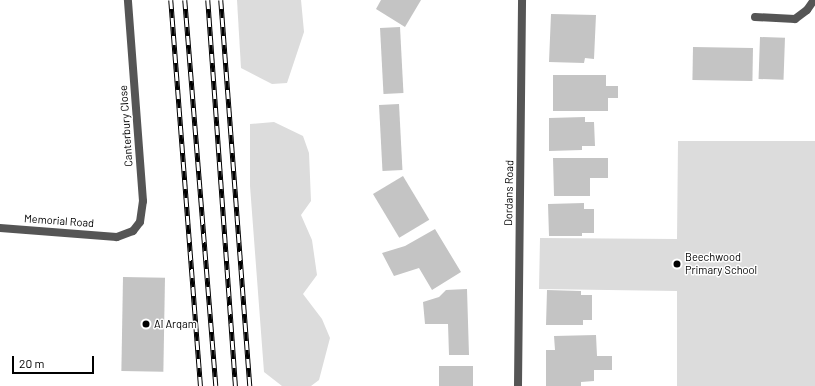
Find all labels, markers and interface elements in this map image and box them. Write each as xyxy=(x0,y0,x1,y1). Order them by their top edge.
street label: Canterbury Close xyxy=(117,85,135,167)
street label: Dordans Road xyxy=(502,160,516,226)
street label: Memorial Road xyxy=(24,212,94,230)
place label: Beechwood Primary School xyxy=(685,251,757,277)
marker: Beechwood Primary School xyxy=(672,259,682,269)
place label: Al Arqam xyxy=(154,317,197,331)
marker: Al Arqam xyxy=(141,319,151,329)
scale bar xyxy=(14,348,96,374)
text: 20 m xyxy=(19,356,45,370)

